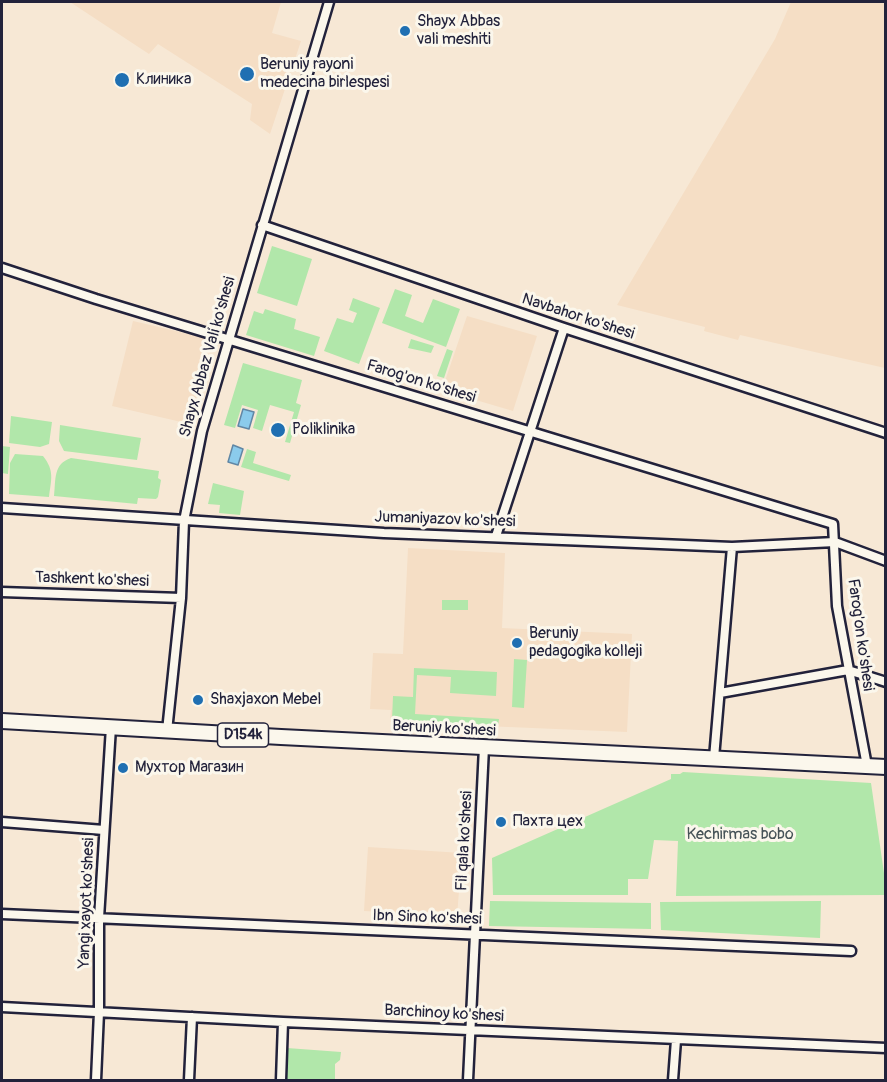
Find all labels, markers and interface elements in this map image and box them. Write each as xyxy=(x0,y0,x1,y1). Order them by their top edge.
place label: Shayx Abbas vali meshiti xyxy=(417,12,500,50)
marker: Shayx Abbas vali meshiti xyxy=(398,24,412,38)
place label: Beruniy rayoni medecina birlespesi xyxy=(260,55,389,93)
marker: Beruniy rayoni medecina birlespesi xyxy=(238,65,256,83)
place label: Клиника xyxy=(136,70,192,90)
marker: Клиника xyxy=(113,71,131,89)
street label: Shayx Abbaz Vali ko'shesi xyxy=(176,275,240,439)
street label: Navbahor ko'shesi xyxy=(519,290,637,344)
street label: Farog'on ko'shesi xyxy=(364,356,478,408)
place label: Poliklinika xyxy=(292,420,355,440)
marker: Poliklinika xyxy=(269,421,287,439)
street label: Jumaniyazov ko'shesi xyxy=(374,508,516,532)
street label: Tashkent ko'shesi xyxy=(35,568,149,592)
street label: Farog'on ko'shesi xyxy=(843,578,877,692)
place label: Beruniy pedagogika kolleji xyxy=(529,624,642,662)
marker: Beruniy pedagogika kolleji xyxy=(510,636,524,650)
place label: Shaxjaxon Mebel xyxy=(210,690,321,710)
marker: Shaxjaxon Mebel xyxy=(191,693,205,707)
street label: Beruniy ko'shesi xyxy=(392,717,496,741)
road number: D154k xyxy=(218,723,268,747)
place label: Мухтор Магазин xyxy=(135,758,244,778)
marker: Мухтор Магазин xyxy=(116,761,130,775)
street label: Fil qala ko'shesi xyxy=(453,790,477,892)
place label: Пахта цех xyxy=(513,812,583,832)
marker: Пахта цех xyxy=(494,815,508,829)
park label: Kechirmas bobo xyxy=(686,825,794,845)
street label: Yangi xayot ko'shesi xyxy=(75,837,99,969)
street label: Ibn Sino ko'shesi xyxy=(372,906,482,930)
street label: Barchinoy ko'shesi xyxy=(384,1001,504,1027)

